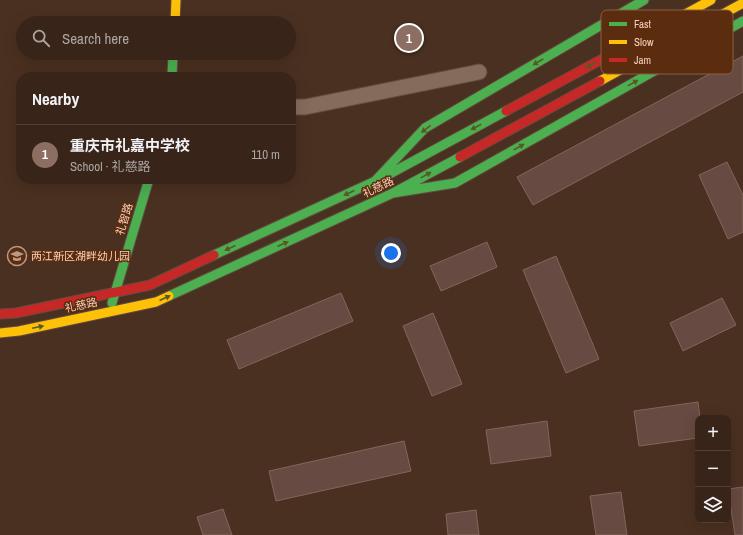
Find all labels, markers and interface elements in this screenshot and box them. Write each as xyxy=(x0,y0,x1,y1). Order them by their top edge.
legend xyxy=(601,10,733,74)
search box xyxy=(16,16,296,60)
text: Fast xyxy=(634,17,652,31)
pin: 1 xyxy=(396,23,422,53)
icon: search xyxy=(30,27,52,49)
text: Search here xyxy=(62,28,129,49)
text: Slow xyxy=(634,35,654,49)
text: Jam xyxy=(634,53,651,67)
one-way arrow xyxy=(532,59,544,66)
one-way arrow xyxy=(585,62,596,69)
one-way arrow xyxy=(627,79,638,86)
text: Nearby xyxy=(32,87,79,110)
one-way arrow xyxy=(470,124,482,131)
one-way arrow xyxy=(421,125,432,133)
text: 重庆市礼嘉中学校 xyxy=(70,135,190,156)
one-way arrow xyxy=(513,143,525,150)
text: 1 xyxy=(42,146,48,163)
text: 110 m xyxy=(251,146,280,163)
text: School · 礼慈路 xyxy=(70,158,150,175)
one-way arrow xyxy=(420,172,431,179)
street label: 礼慈路 xyxy=(360,173,396,201)
one-way arrow xyxy=(342,191,354,197)
street label: 礼智路 xyxy=(112,201,136,237)
one-way arrow xyxy=(278,241,289,247)
your location xyxy=(381,243,401,263)
school or university icon: 两江新区湖畔幼儿园 xyxy=(6,245,28,267)
one-way arrow xyxy=(225,245,236,251)
place label: 两江新区湖畔幼儿园 xyxy=(31,249,130,263)
street label: 礼慈路 xyxy=(63,295,99,315)
one-way arrow xyxy=(159,295,171,301)
one-way arrow xyxy=(32,323,45,329)
map controls xyxy=(695,415,731,523)
button: + xyxy=(695,415,731,451)
button: − xyxy=(695,451,731,487)
button: layers xyxy=(695,487,731,523)

